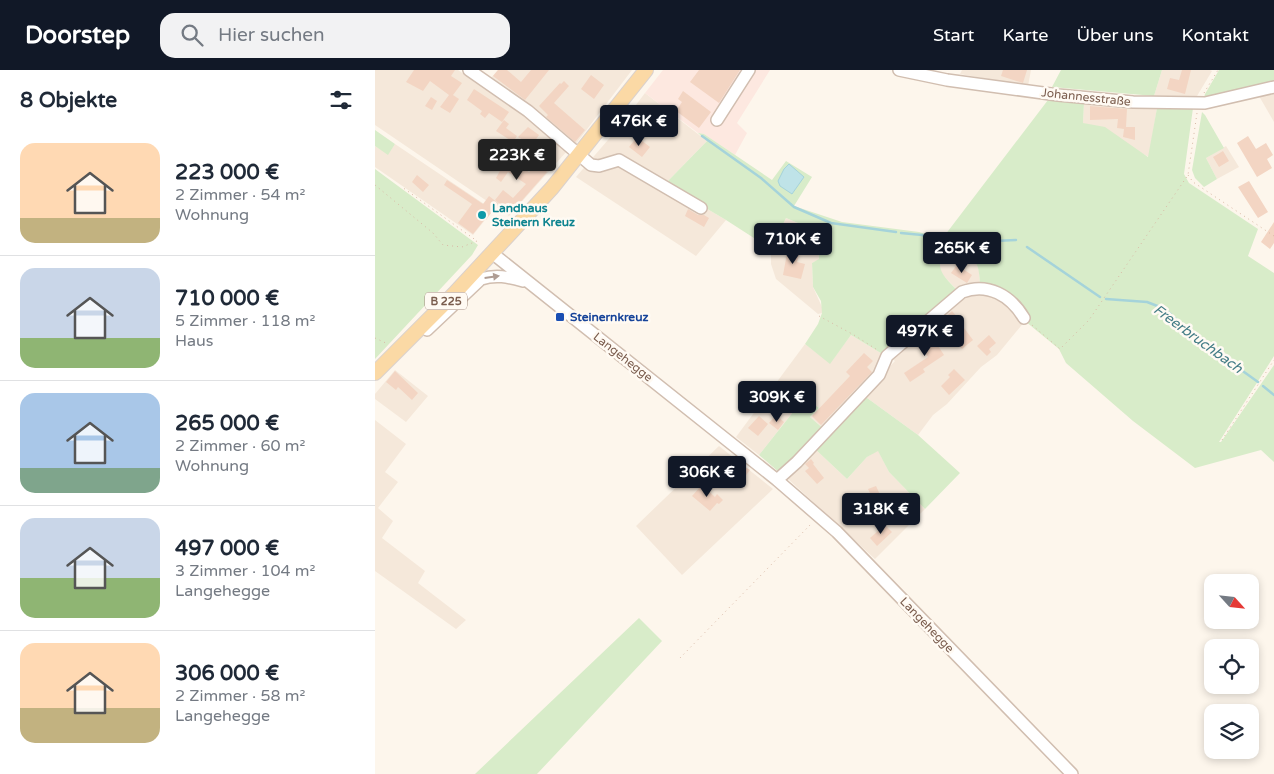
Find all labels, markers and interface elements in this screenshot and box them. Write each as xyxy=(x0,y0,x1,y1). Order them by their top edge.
search box xyxy=(160,13,510,58)
text: Doorstep xyxy=(25,21,130,50)
icon: search xyxy=(178,21,206,49)
text: Hier suchen xyxy=(218,24,325,46)
text: Start xyxy=(933,24,974,46)
text: Karte xyxy=(1002,24,1048,46)
text: Über uns xyxy=(1076,24,1154,46)
text: Kontakt xyxy=(1182,24,1249,46)
street label: Johannesstraße xyxy=(1041,85,1132,109)
icon: filters xyxy=(327,86,355,114)
text: 8 Objekte xyxy=(20,88,117,113)
pin: 476K € xyxy=(598,104,680,147)
text: 476K € xyxy=(611,111,667,131)
pin: 223K € xyxy=(476,138,558,181)
text: 223K € xyxy=(489,145,545,165)
text: 223 000 € xyxy=(175,160,279,185)
icon: home xyxy=(60,163,120,223)
text: 2 Zimmer · 54 m² xyxy=(175,185,305,205)
place label: Landhaus Steinern Kreuz xyxy=(492,201,575,229)
text: Wohnung xyxy=(175,205,249,225)
marker: Landhaus Steinern Kreuz xyxy=(476,209,488,221)
pin: 710K € xyxy=(752,222,834,265)
text: 710K € xyxy=(765,229,821,249)
pin: 265K € xyxy=(921,232,1003,274)
text: 265K € xyxy=(934,238,990,258)
one-way arrow xyxy=(484,273,500,281)
text: 710 000 € xyxy=(175,286,279,311)
icon: home xyxy=(60,288,120,348)
road number: B 225 xyxy=(425,292,467,310)
water label: Freerbruchbach xyxy=(1150,301,1246,377)
place label: Steinernkreuz xyxy=(570,310,648,324)
text: 5 Zimmer · 118 m² xyxy=(175,311,315,331)
marker: Steinernkreuz xyxy=(554,311,566,323)
pin: 497K € xyxy=(884,314,966,357)
text: 497K € xyxy=(897,321,953,341)
street label: Langehegge xyxy=(591,330,656,385)
text: Haus xyxy=(175,331,213,351)
pin: 309K € xyxy=(736,380,818,423)
text: 309K € xyxy=(749,387,805,407)
text: 265 000 € xyxy=(175,411,279,436)
icon: home xyxy=(60,413,120,473)
text: 2 Zimmer · 60 m² xyxy=(175,436,305,456)
text: Wohnung xyxy=(175,456,249,476)
pin: 306K € xyxy=(666,456,748,498)
text: 306K € xyxy=(679,462,735,482)
pin: 318K € xyxy=(840,492,922,535)
text: 318K € xyxy=(853,499,909,519)
text: 497 000 € xyxy=(175,536,279,561)
icon: home xyxy=(60,538,120,598)
text: 3 Zimmer · 104 m² xyxy=(175,561,315,581)
north arrow xyxy=(1204,574,1259,629)
map controls xyxy=(1204,574,1259,759)
text: Langehegge xyxy=(175,581,270,601)
street label: Langehegge xyxy=(897,594,957,656)
button: locate xyxy=(1204,639,1259,694)
text: 306 000 € xyxy=(175,661,279,686)
icon: home xyxy=(60,663,120,723)
text: 2 Zimmer · 58 m² xyxy=(175,686,305,706)
button: layers xyxy=(1204,704,1259,759)
text: Langehegge xyxy=(175,706,270,726)

